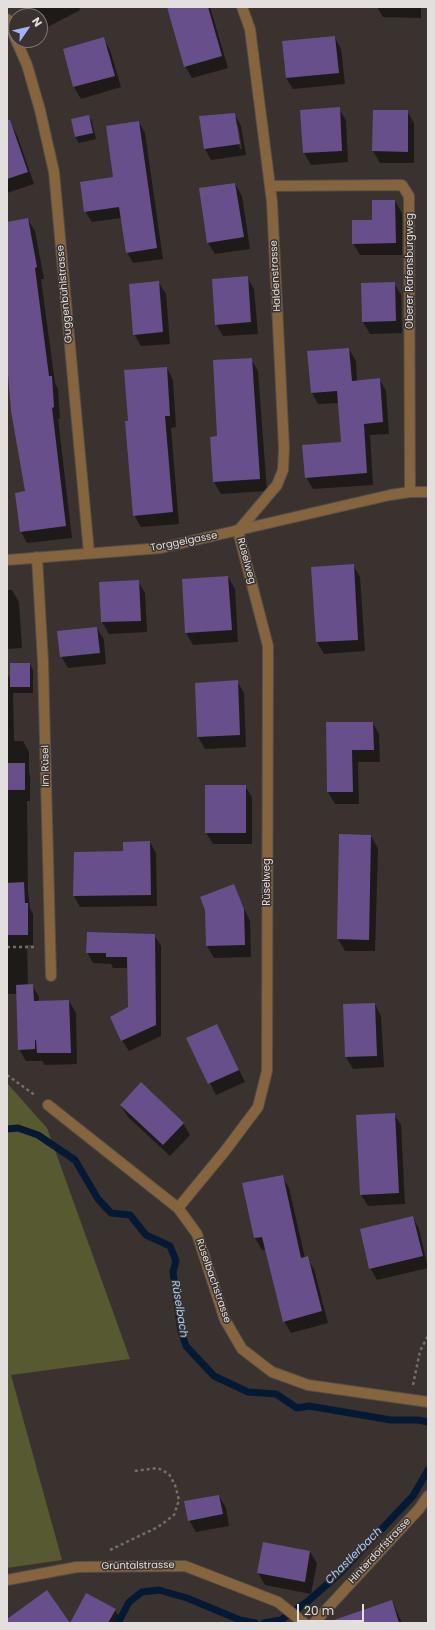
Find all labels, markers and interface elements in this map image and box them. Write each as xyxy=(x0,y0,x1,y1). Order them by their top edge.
north arrow xyxy=(8,8,48,48)
text: N xyxy=(28,14,46,30)
street label: Oberer Rafensburgweg xyxy=(404,213,416,329)
street label: Haldenstrasse xyxy=(268,240,284,312)
street label: Guggenbühlstrasse xyxy=(55,245,75,343)
street label: Torggelgasse xyxy=(150,530,218,554)
street label: Rüselweg xyxy=(234,536,258,586)
street label: Im Rüsel xyxy=(40,745,52,787)
street label: Rüselweg xyxy=(261,858,273,906)
street label: Rüselbachstrasse xyxy=(193,1237,233,1325)
water label: Rüselbach xyxy=(168,1280,190,1338)
street label: Hinterdorfstrasse xyxy=(346,1516,414,1586)
water label: Chastlerbach xyxy=(323,1525,385,1587)
street label: Grüntalstrasse xyxy=(101,1559,175,1573)
scale bar xyxy=(299,1596,366,1622)
text: 20 m xyxy=(304,1602,334,1619)

